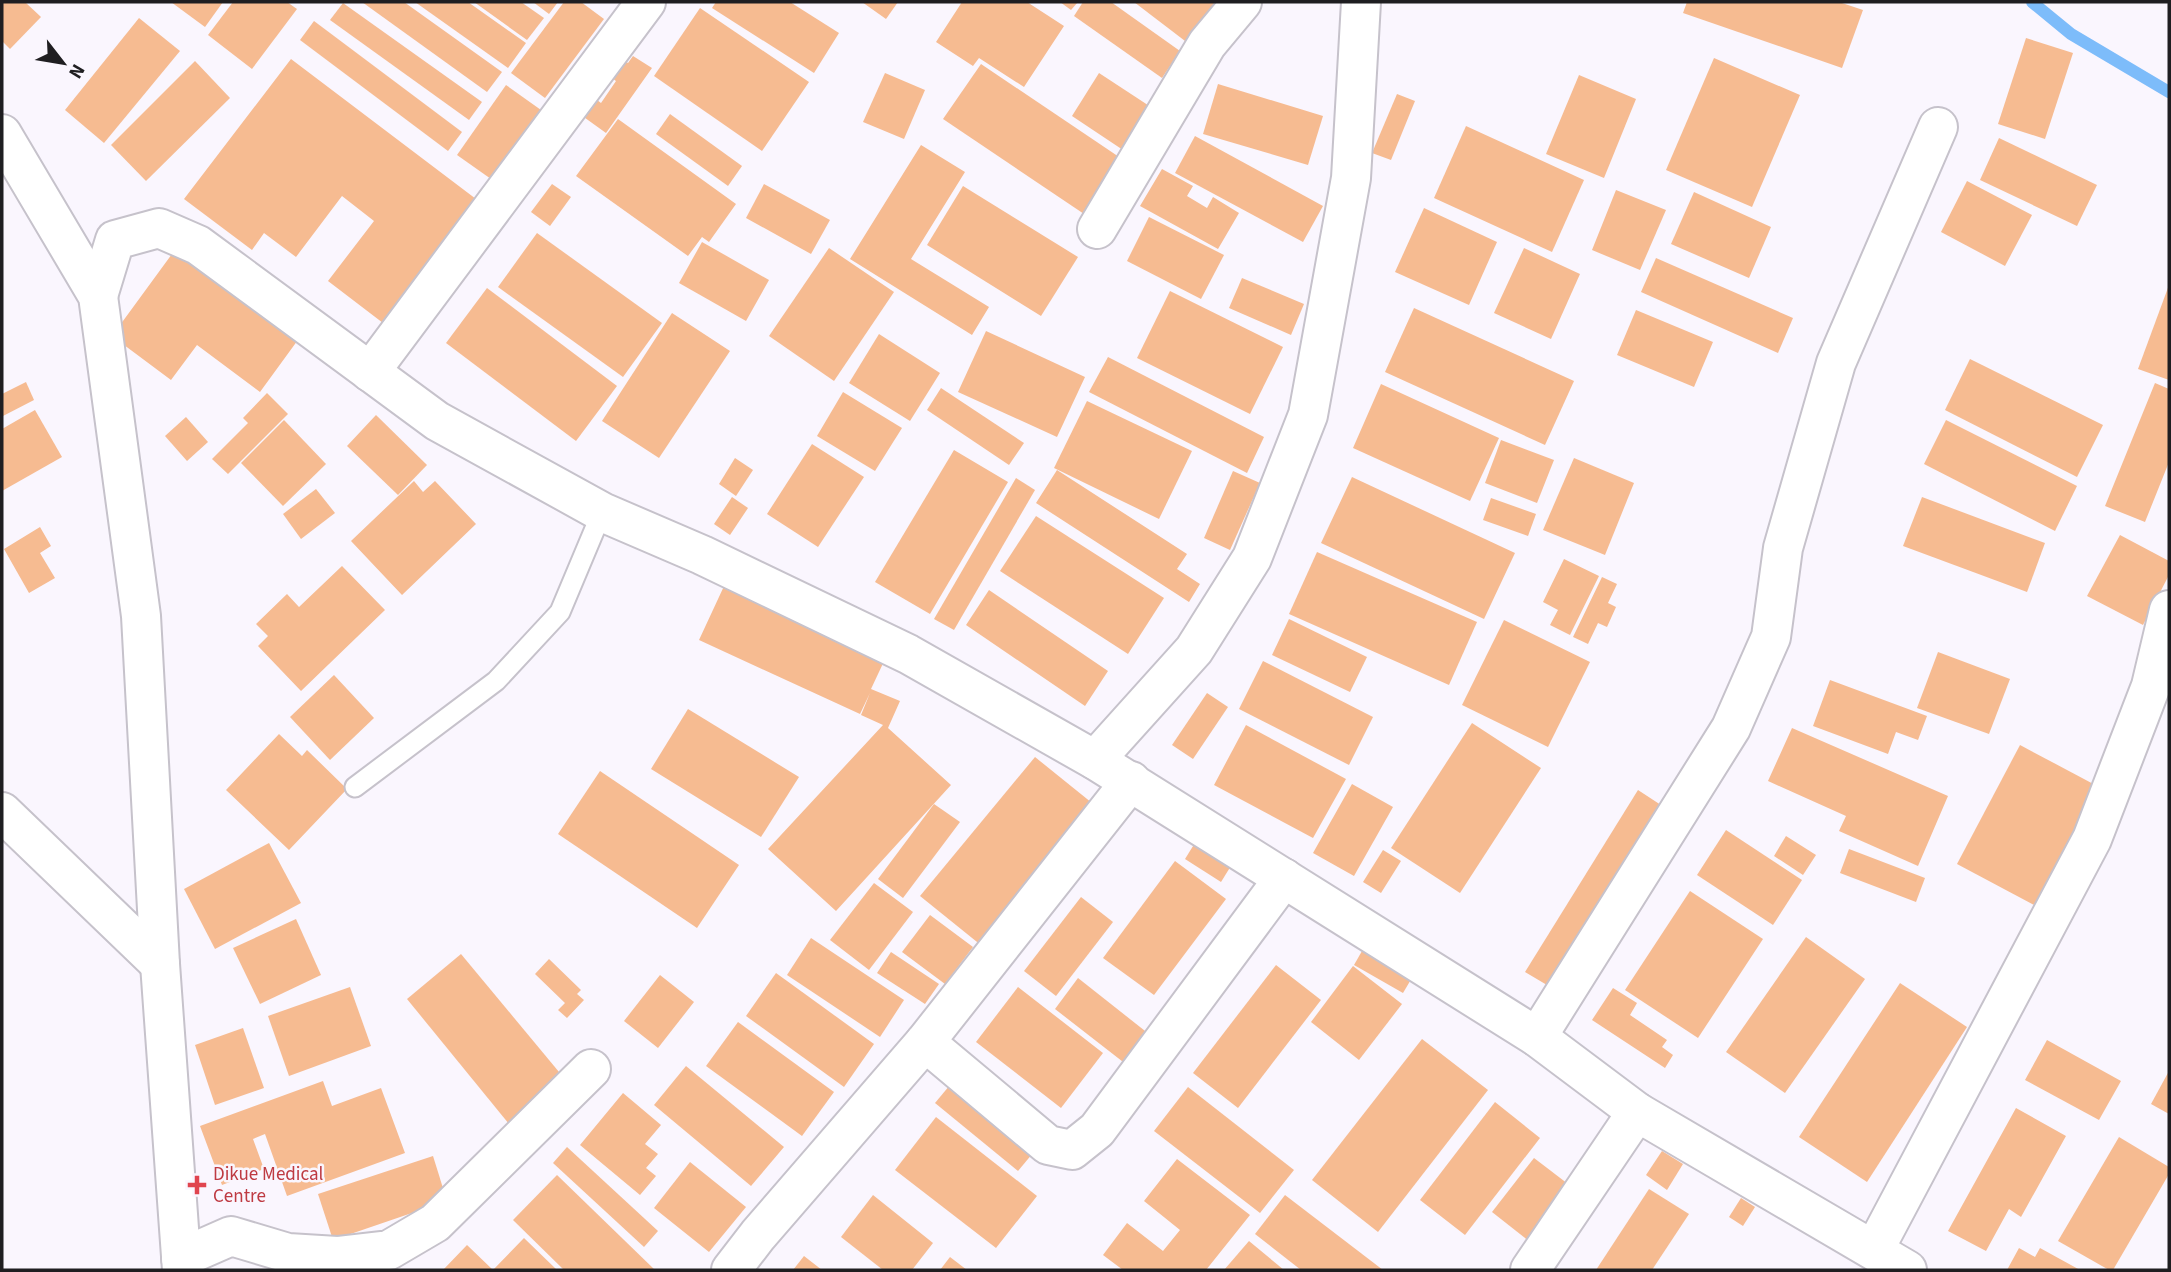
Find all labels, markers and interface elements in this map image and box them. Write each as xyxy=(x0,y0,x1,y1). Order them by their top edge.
north arrow xyxy=(28,28,98,98)
text: N xyxy=(61,59,91,83)
place label: Dikue Medical Centre xyxy=(213,1161,324,1210)
marker: Dikue Medical Centre xyxy=(187,1175,207,1195)

